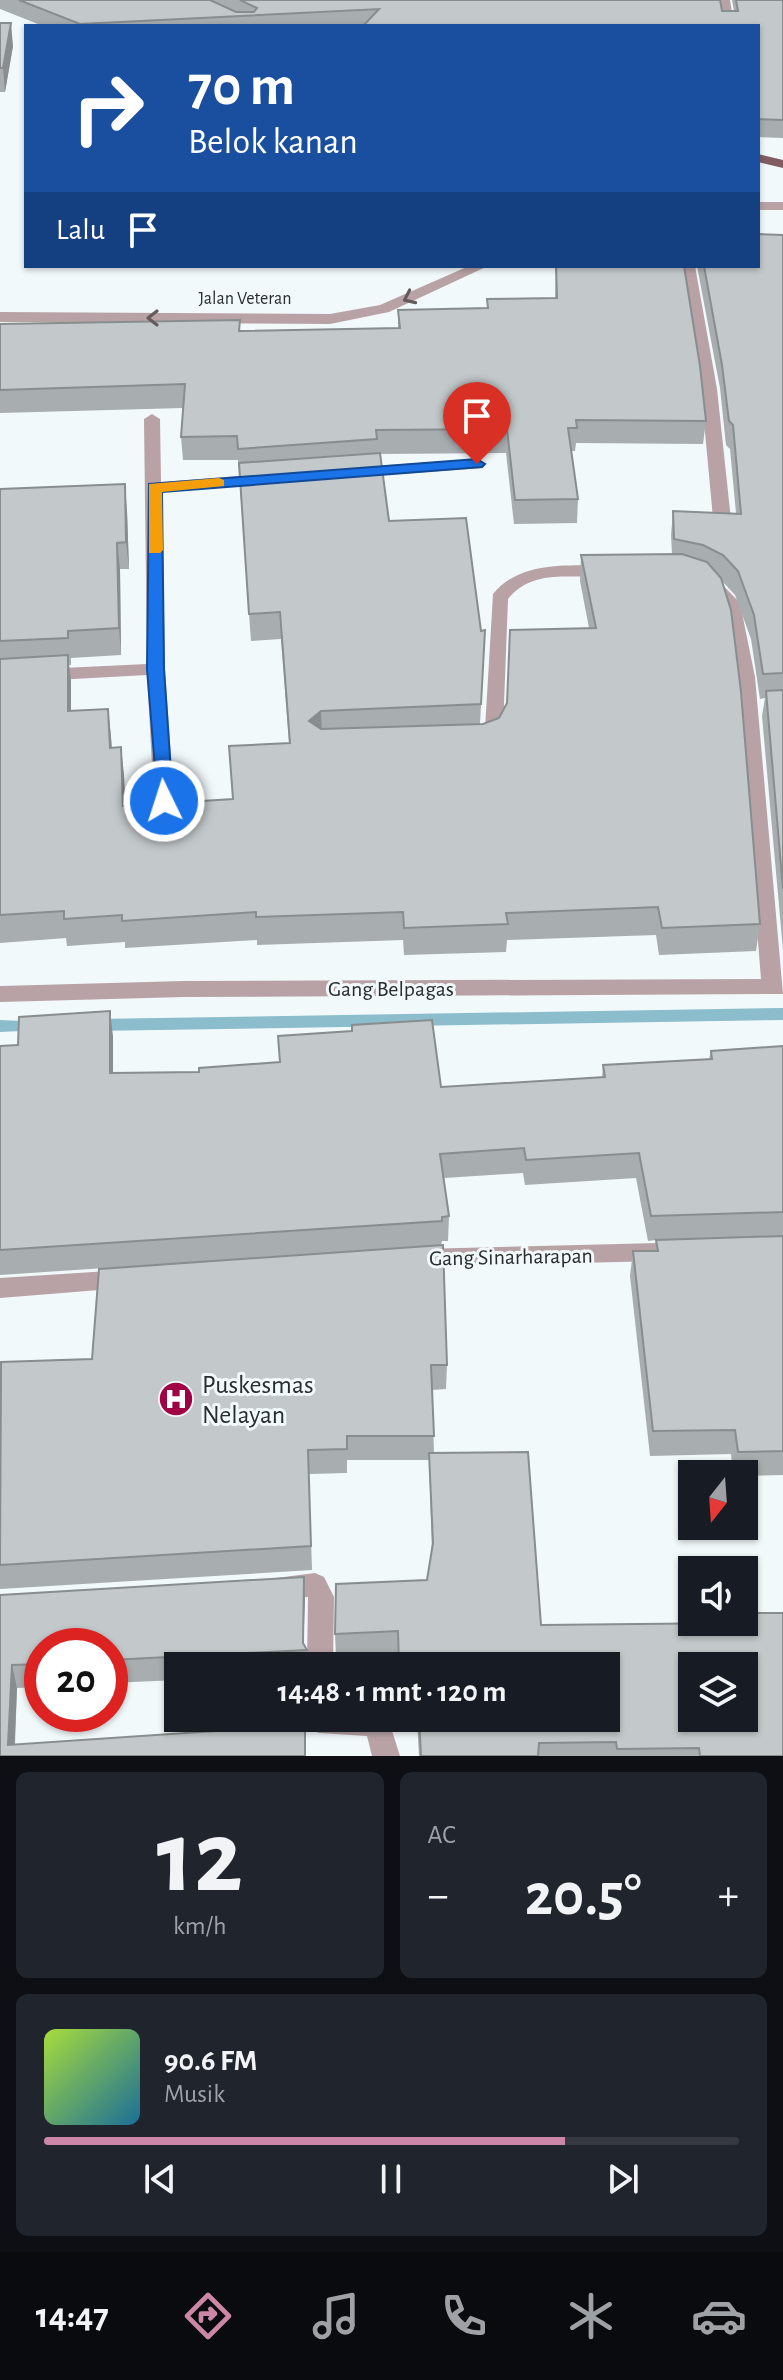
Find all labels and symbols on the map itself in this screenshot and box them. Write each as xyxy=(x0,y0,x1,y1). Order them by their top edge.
one-way arrow xyxy=(403,288,418,304)
street label: Jalan Veteran xyxy=(199,290,291,308)
one-way arrow xyxy=(146,309,159,327)
pin xyxy=(443,382,511,464)
position arrow xyxy=(122,759,206,843)
street label: Gang Belpagas xyxy=(328,978,454,1000)
street label: Gang Sinarharapan xyxy=(429,1245,593,1269)
place label: Puskesmas Nelayan xyxy=(202,1372,314,1428)
hospital icon: Puskesmas Nelayan xyxy=(157,1380,195,1418)
north arrow xyxy=(678,1460,758,1540)
speed limit sign: 20 xyxy=(24,1628,128,1732)

